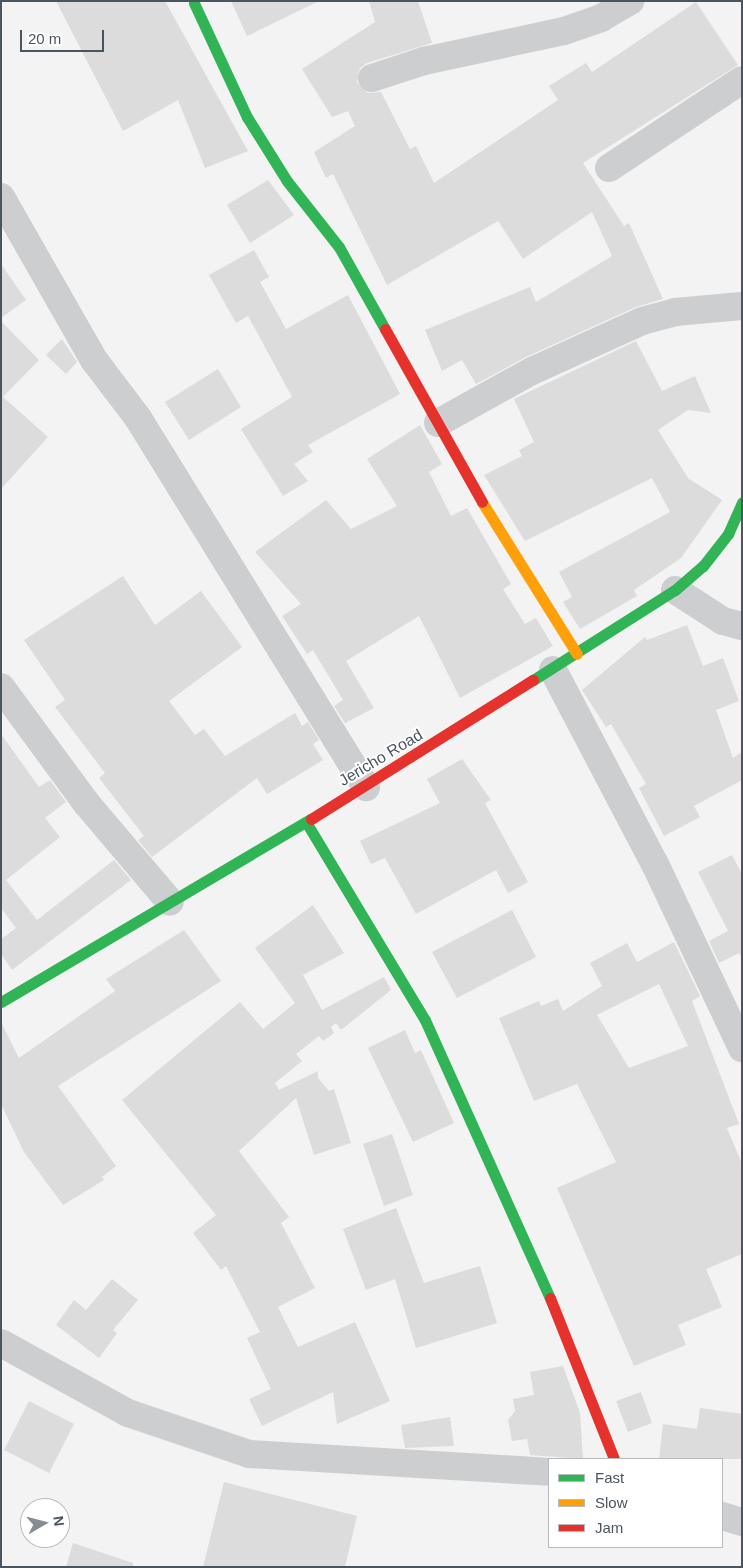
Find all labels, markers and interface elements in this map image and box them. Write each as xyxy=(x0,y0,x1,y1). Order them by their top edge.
scale bar xyxy=(22,20,106,52)
text: 20 m xyxy=(28,30,61,47)
street label: Jericho Road xyxy=(336,725,426,791)
legend xyxy=(548,1458,723,1548)
text: Fast xyxy=(595,1469,624,1486)
text: Slow xyxy=(595,1494,628,1511)
north arrow xyxy=(20,1498,70,1548)
text: N xyxy=(50,1515,67,1527)
text: Jam xyxy=(595,1519,623,1536)

